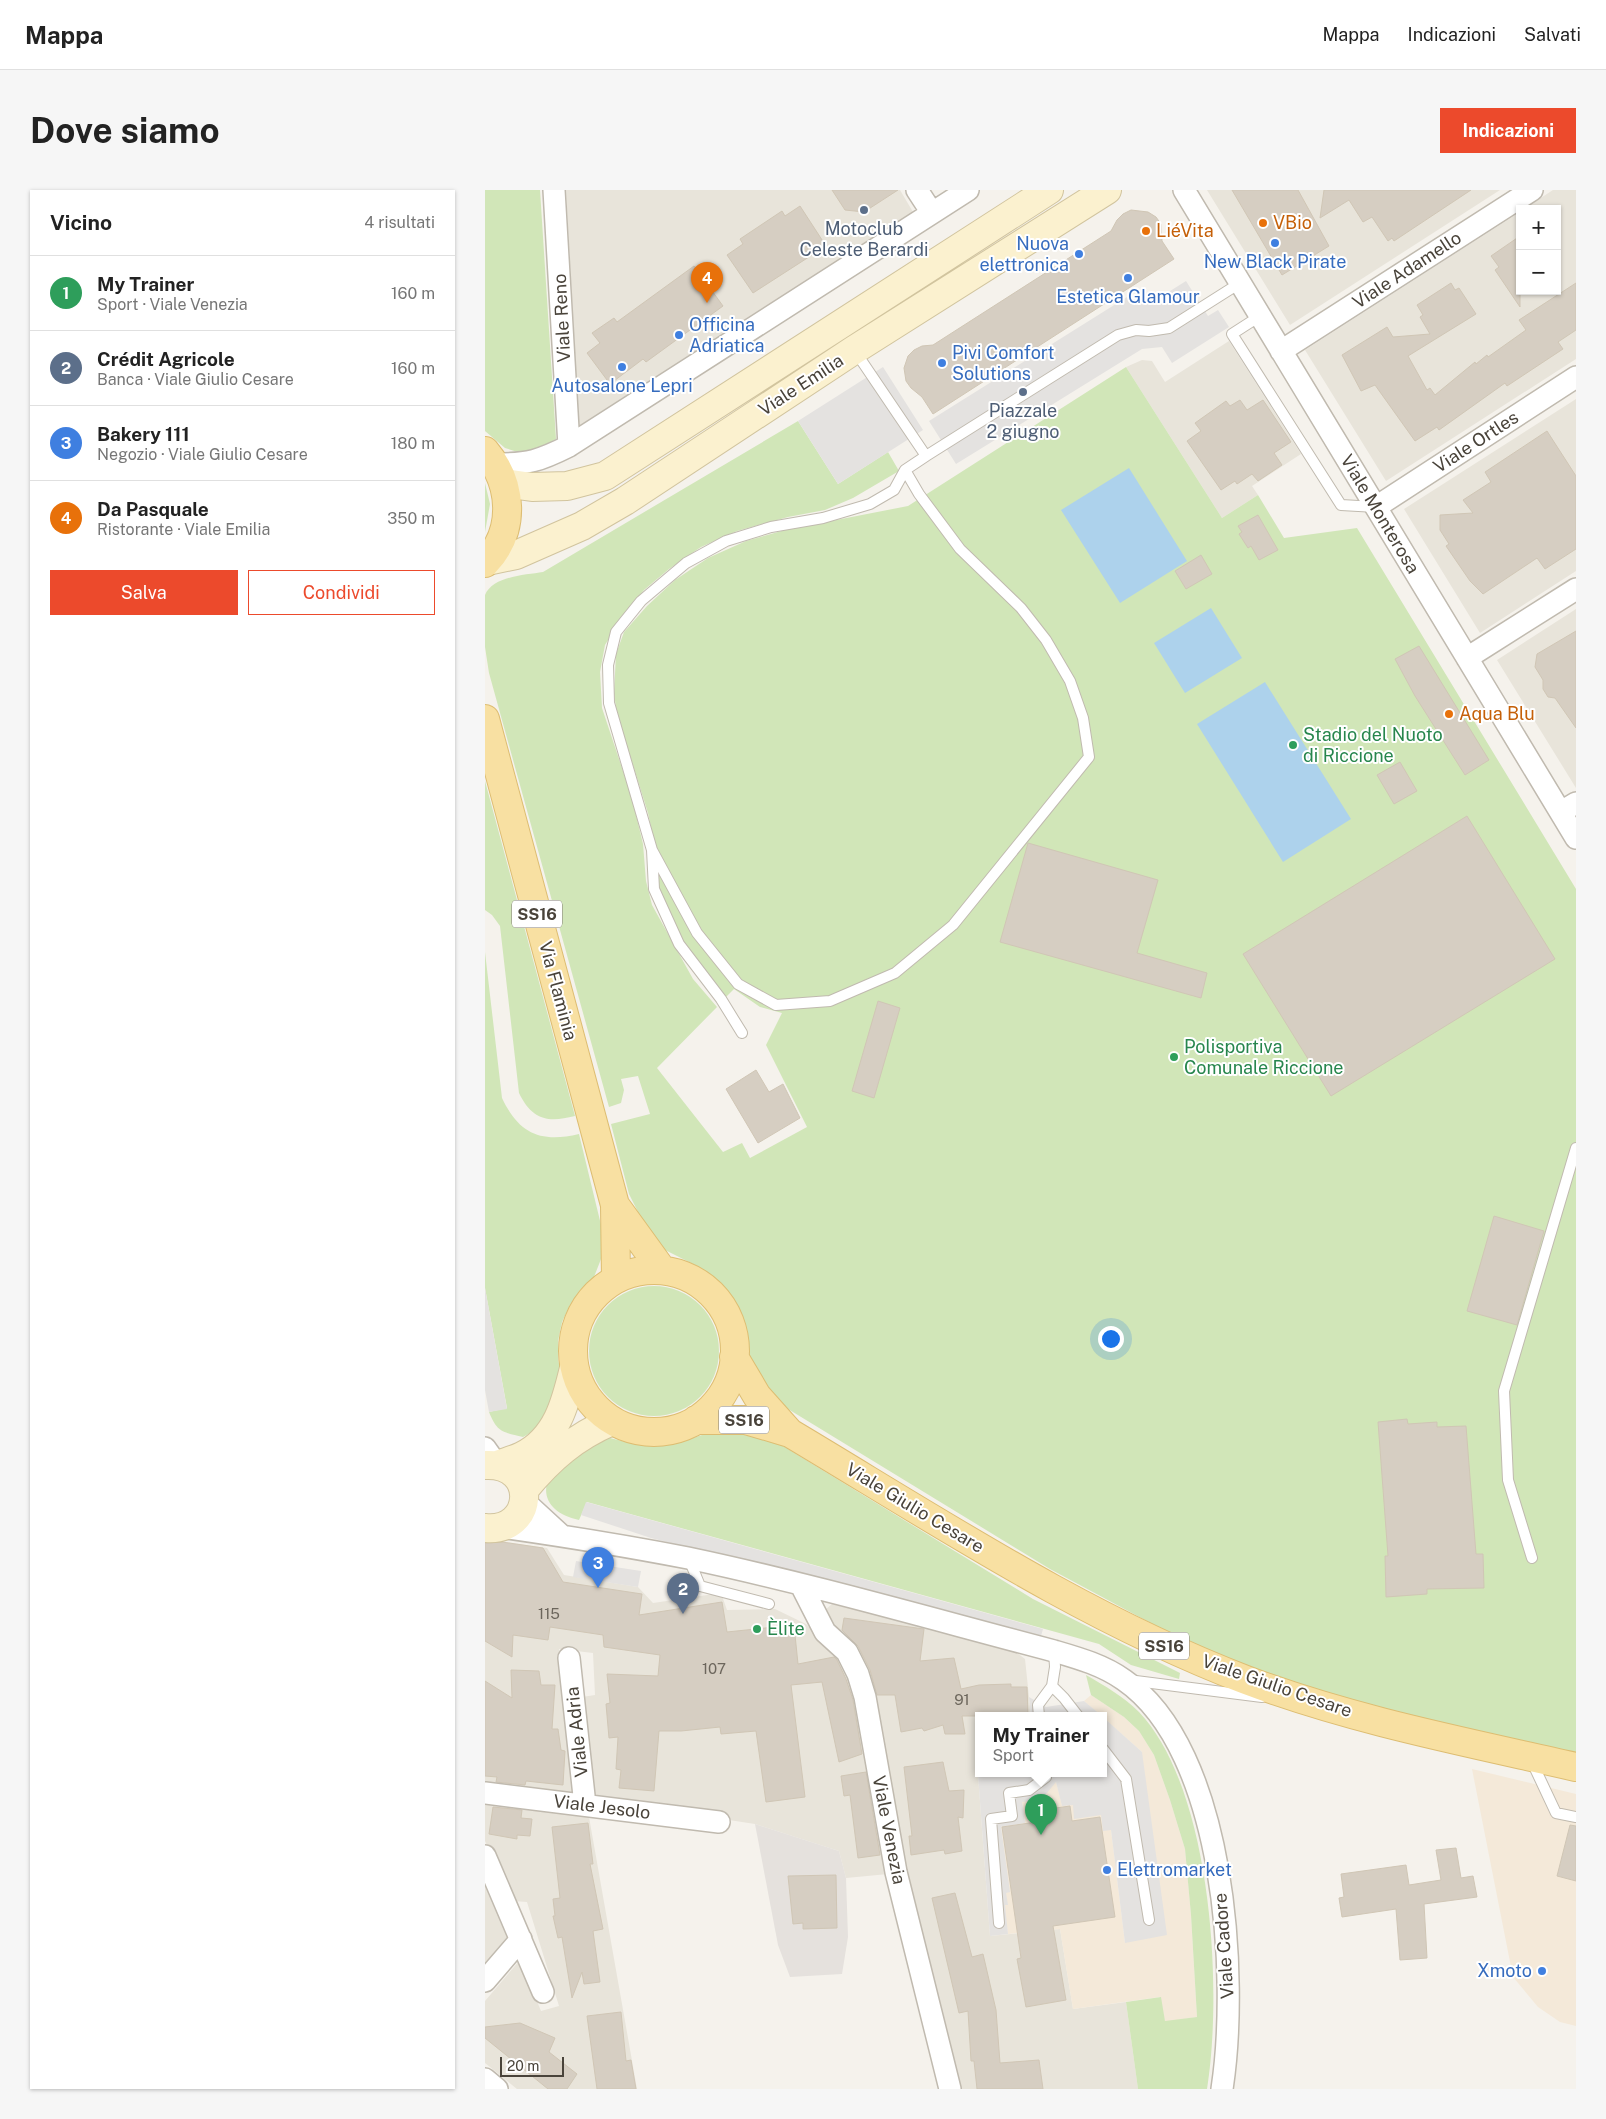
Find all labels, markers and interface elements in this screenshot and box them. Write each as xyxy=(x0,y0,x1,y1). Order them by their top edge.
text: Mappa xyxy=(25,21,103,49)
text: Mappa xyxy=(1322,24,1380,45)
text: Indicazioni xyxy=(1408,24,1496,45)
text: Salvati xyxy=(1524,24,1581,45)
button: Indicazioni xyxy=(1440,108,1576,153)
text: Dove siamo xyxy=(30,110,220,151)
marker: Motoclub Celeste Berardi xyxy=(858,204,870,216)
map controls xyxy=(1516,205,1561,295)
button: + xyxy=(1516,205,1561,250)
text: Vicino xyxy=(50,210,112,235)
place label: VBio xyxy=(1273,212,1312,233)
text: 4 risultati xyxy=(364,213,435,232)
marker: VBio xyxy=(1257,217,1269,229)
place label: Motoclub Celeste Berardi xyxy=(799,218,929,260)
place label: LiéVita xyxy=(1156,220,1214,241)
marker: LiéVita xyxy=(1140,225,1152,237)
street label: Viale Adamello xyxy=(1348,227,1465,313)
place label: Nuova elettronica xyxy=(979,233,1069,275)
marker: New Black Pirate xyxy=(1269,237,1281,249)
marker: Nuova elettronica xyxy=(1073,248,1085,260)
button: − xyxy=(1516,250,1561,295)
place label: New Black Pirate xyxy=(1204,251,1346,272)
pin: 4 xyxy=(691,262,723,303)
marker: Estetica Glamour xyxy=(1122,272,1134,284)
text: My Trainer xyxy=(97,273,194,295)
street label: Viale Reno xyxy=(549,273,574,363)
text: 1 xyxy=(63,284,69,303)
text: 160 m xyxy=(391,284,435,303)
place label: Estetica Glamour xyxy=(1056,286,1200,307)
text: Sport · Viale Venezia xyxy=(97,295,248,314)
place label: Officina Adriatica xyxy=(689,314,765,356)
marker: Officina Adriatica xyxy=(673,329,685,341)
place label: Pivi Comfort Solutions xyxy=(952,342,1055,384)
text: Crédit Agricole xyxy=(97,348,235,370)
street label: Viale Emilia xyxy=(754,349,847,420)
marker: Pivi Comfort Solutions xyxy=(936,357,948,369)
text: 2 xyxy=(61,359,71,378)
text: 160 m xyxy=(391,359,435,378)
marker: Autosalone Lepri xyxy=(616,361,628,373)
text: Banca · Viale Giulio Cesare xyxy=(97,370,294,389)
place label: Autosalone Lepri xyxy=(551,375,693,396)
marker: Piazzale 2 giugno xyxy=(1017,386,1029,398)
place label: Piazzale 2 giugno xyxy=(987,400,1059,442)
street label: Viale Ortles xyxy=(1429,406,1522,477)
text: Bakery 111 xyxy=(97,423,190,445)
text: 3 xyxy=(61,434,71,453)
text: 180 m xyxy=(391,434,435,453)
text: Negozio · Viale Giulio Cesare xyxy=(97,445,308,464)
street label: Viale Monterosa xyxy=(1337,450,1424,577)
text: Da Pasquale xyxy=(97,498,209,520)
text: 4 xyxy=(61,509,71,528)
text: 350 m xyxy=(387,509,435,528)
text: Ristorante · Viale Emilia xyxy=(97,520,270,539)
button: Salva xyxy=(50,570,238,615)
button: Condividi xyxy=(248,570,435,615)
place label: Aqua Blu xyxy=(1459,703,1535,724)
marker: Aqua Blu xyxy=(1443,708,1455,720)
place label: Stadio del Nuoto di Riccione xyxy=(1303,724,1443,766)
marker: Stadio del Nuoto di Riccione xyxy=(1287,739,1299,751)
road number: SS16 xyxy=(512,901,562,928)
street label: Via Flaminia xyxy=(535,939,582,1043)
place label: Polisportiva Comunale Riccione xyxy=(1184,1036,1344,1078)
marker: Polisportiva Comunale Riccione xyxy=(1168,1051,1180,1063)
your location xyxy=(1098,1326,1124,1352)
road number: SS16 xyxy=(719,1406,769,1434)
street label: Viale Giulio Cesare xyxy=(843,1458,988,1557)
pin: 3 xyxy=(582,1547,614,1588)
pin: 2 xyxy=(667,1573,699,1614)
house number: 115 xyxy=(538,1605,560,1622)
place label: Èlite xyxy=(767,1617,805,1639)
marker: Èlite xyxy=(751,1623,763,1635)
road number: SS16 xyxy=(1139,1632,1189,1660)
street label: Viale Giulio Cesare xyxy=(1199,1650,1355,1721)
house number: 107 xyxy=(702,1660,726,1677)
street label: Viale Adria xyxy=(561,1686,592,1778)
house number: 91 xyxy=(954,1691,970,1708)
popup xyxy=(975,1712,1107,1777)
text: My Trainer xyxy=(992,1724,1090,1746)
text: Sport xyxy=(992,1746,1034,1765)
street label: Viale Venezia xyxy=(869,1774,910,1886)
street label: Viale Jesolo xyxy=(552,1790,652,1823)
pin: 1 xyxy=(1025,1794,1057,1835)
place label: Elettromarket xyxy=(1117,1859,1232,1880)
marker: Elettromarket xyxy=(1101,1864,1113,1876)
street label: Viale Cadore xyxy=(1209,1892,1238,2000)
place label: Xmoto xyxy=(1477,1960,1532,1981)
marker: Xmoto xyxy=(1536,1965,1548,1977)
scale bar xyxy=(500,2054,564,2077)
text: 20 m xyxy=(507,2058,539,2074)

